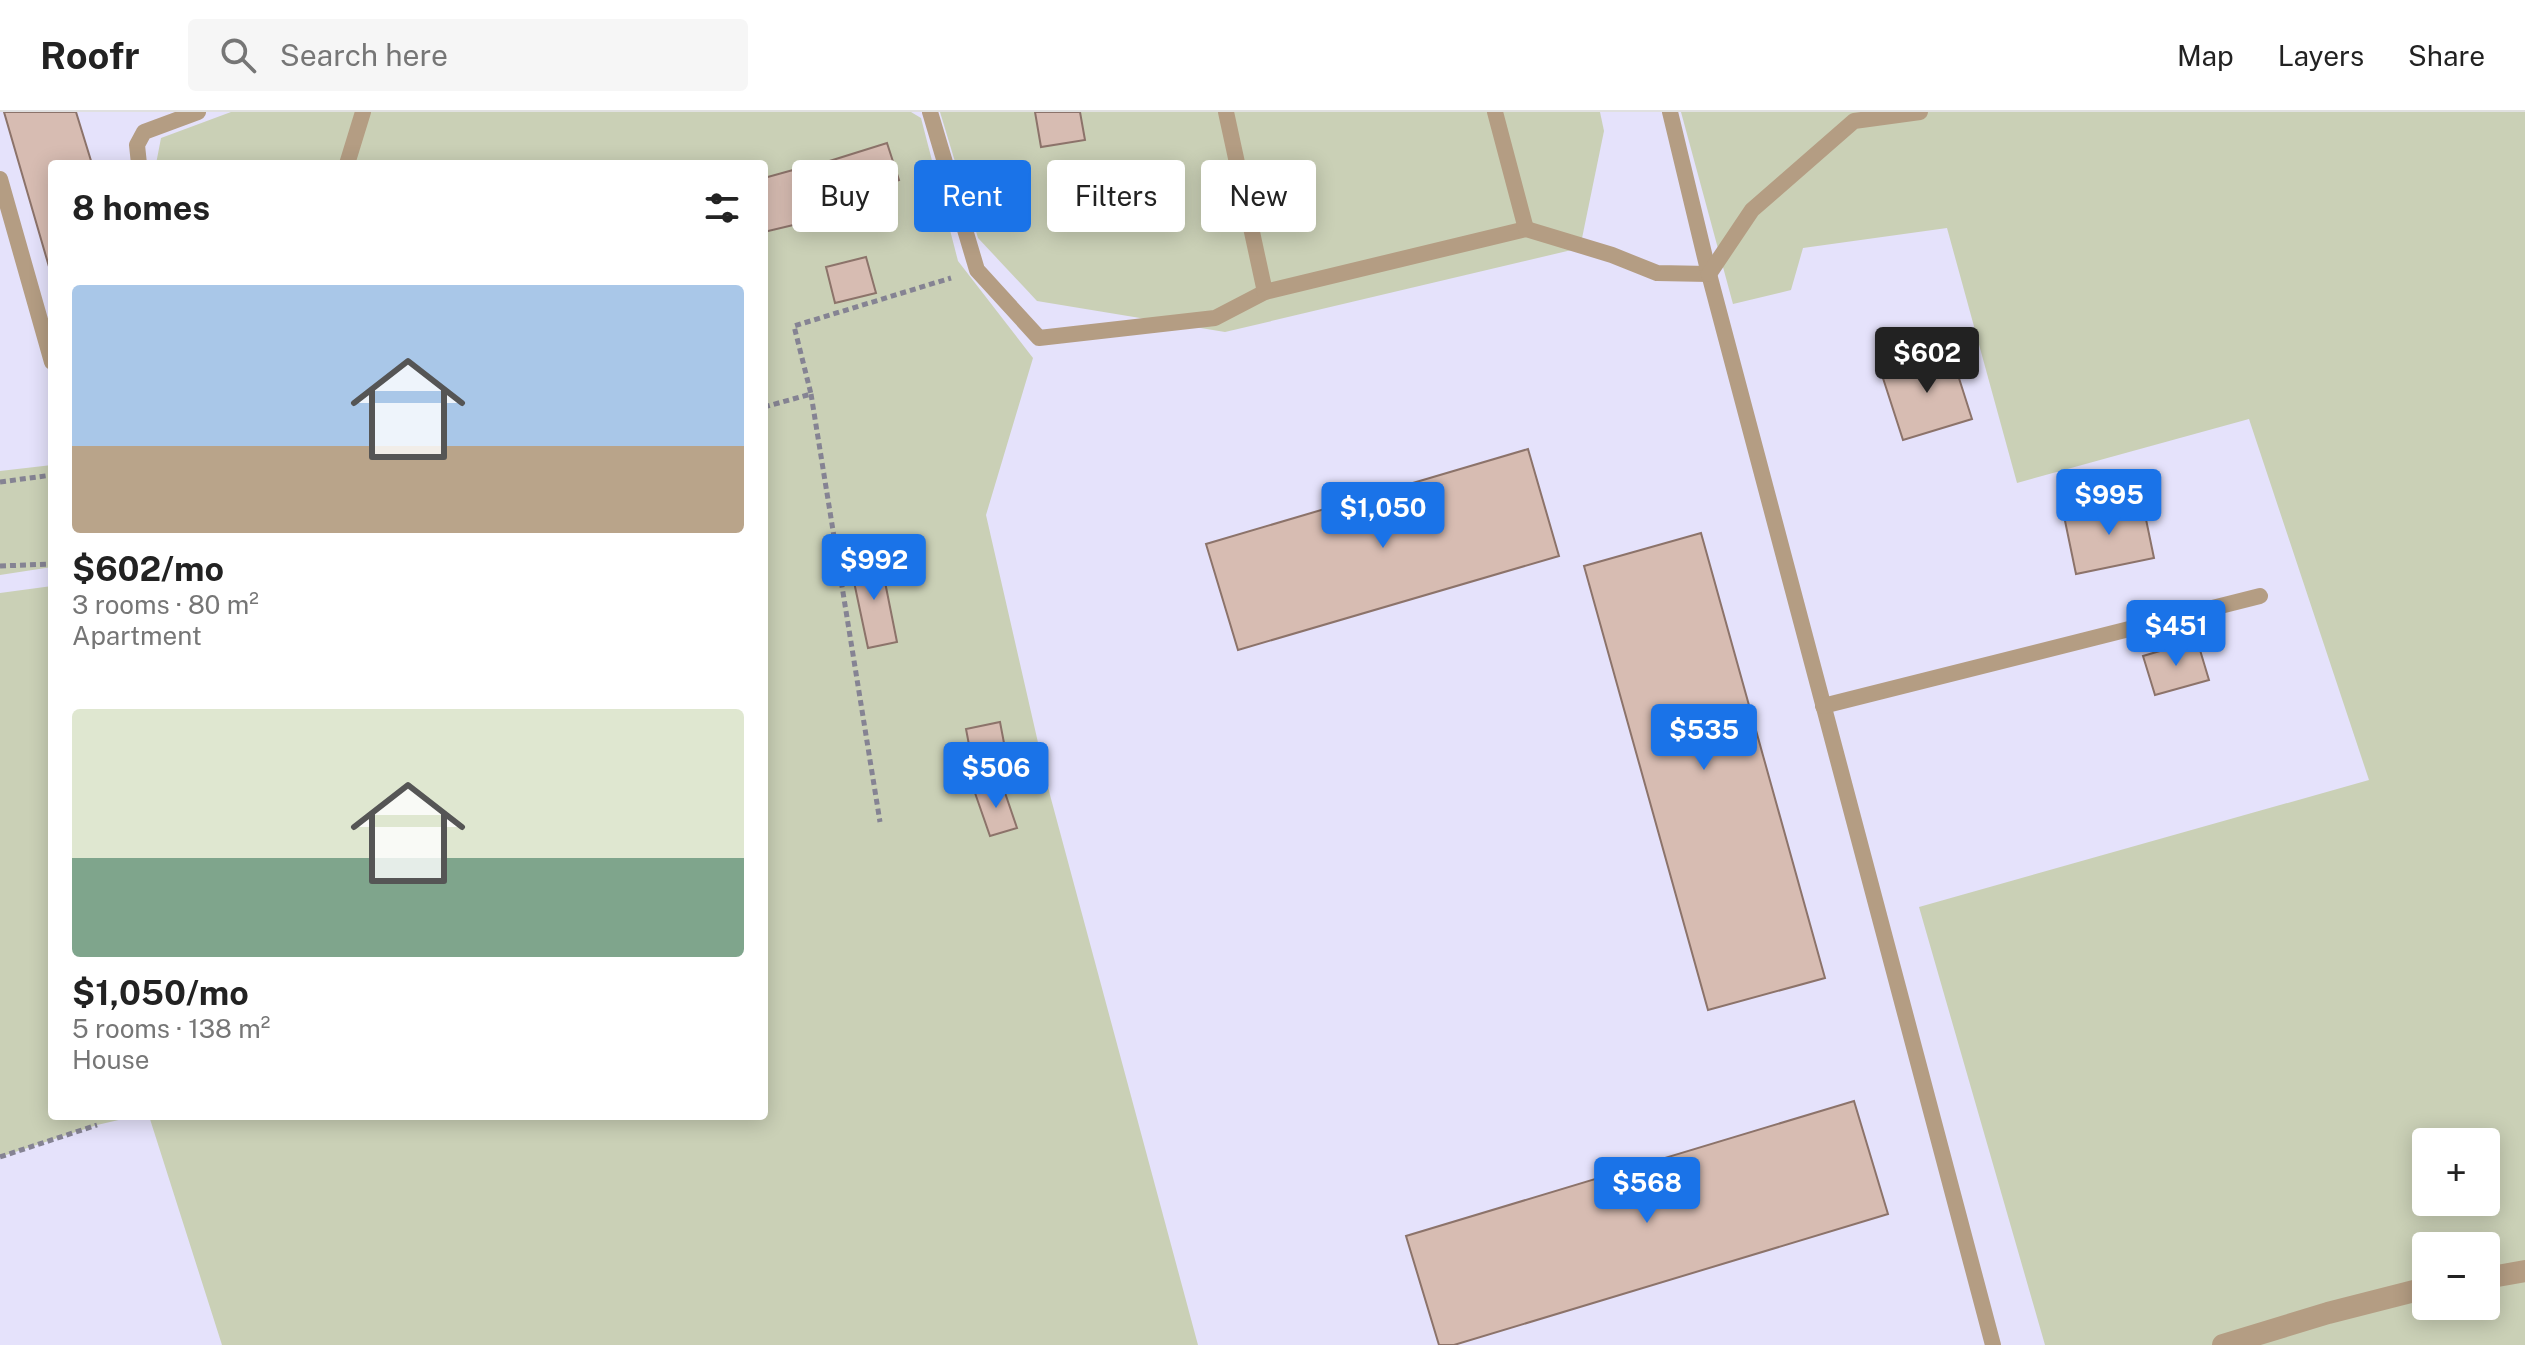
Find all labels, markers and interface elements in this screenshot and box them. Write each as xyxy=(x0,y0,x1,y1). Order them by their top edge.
search box xyxy=(188,19,748,91)
text: Roofr xyxy=(40,33,140,78)
icon: search xyxy=(216,33,260,77)
text: Search here xyxy=(280,37,448,73)
text: Map xyxy=(2177,39,2234,72)
text: Layers xyxy=(2278,39,2364,72)
text: Share xyxy=(2408,39,2485,72)
chip: Buy xyxy=(792,160,898,232)
chip: Rent xyxy=(914,160,1031,232)
chip: Filters xyxy=(1047,160,1185,232)
chip: New xyxy=(1201,160,1316,232)
icon: filters xyxy=(700,186,744,230)
text: 8 homes xyxy=(72,188,210,228)
pin: $602 xyxy=(1880,327,1974,395)
icon: home xyxy=(336,337,480,481)
text: $602 xyxy=(1893,337,1961,368)
pin: $995 xyxy=(2062,469,2156,537)
text: $995 xyxy=(2074,479,2144,510)
pin: $1,050 xyxy=(1318,482,1448,550)
text: $1,050 xyxy=(1339,492,1427,523)
pin: $992 xyxy=(827,534,921,602)
text: $992 xyxy=(840,544,908,575)
text: $602/mo xyxy=(72,549,224,589)
text: 3 rooms · 80 m² xyxy=(72,589,259,620)
pin: $451 xyxy=(2129,600,2223,668)
text: $451 xyxy=(2144,610,2208,641)
text: Apartment xyxy=(72,620,202,651)
pin: $535 xyxy=(1657,704,1751,772)
text: $535 xyxy=(1669,714,1739,745)
pin: $506 xyxy=(949,742,1043,810)
text: $506 xyxy=(961,752,1031,783)
icon: home xyxy=(336,761,480,905)
text: $1,050/mo xyxy=(72,973,249,1013)
text: 5 rooms · 138 m² xyxy=(72,1013,270,1044)
text: House xyxy=(72,1044,149,1075)
map controls xyxy=(2412,1128,2500,1320)
button: + xyxy=(2412,1128,2500,1216)
pin: $568 xyxy=(1600,1157,1694,1225)
text: $568 xyxy=(1612,1167,1682,1198)
button: − xyxy=(2412,1232,2500,1320)

